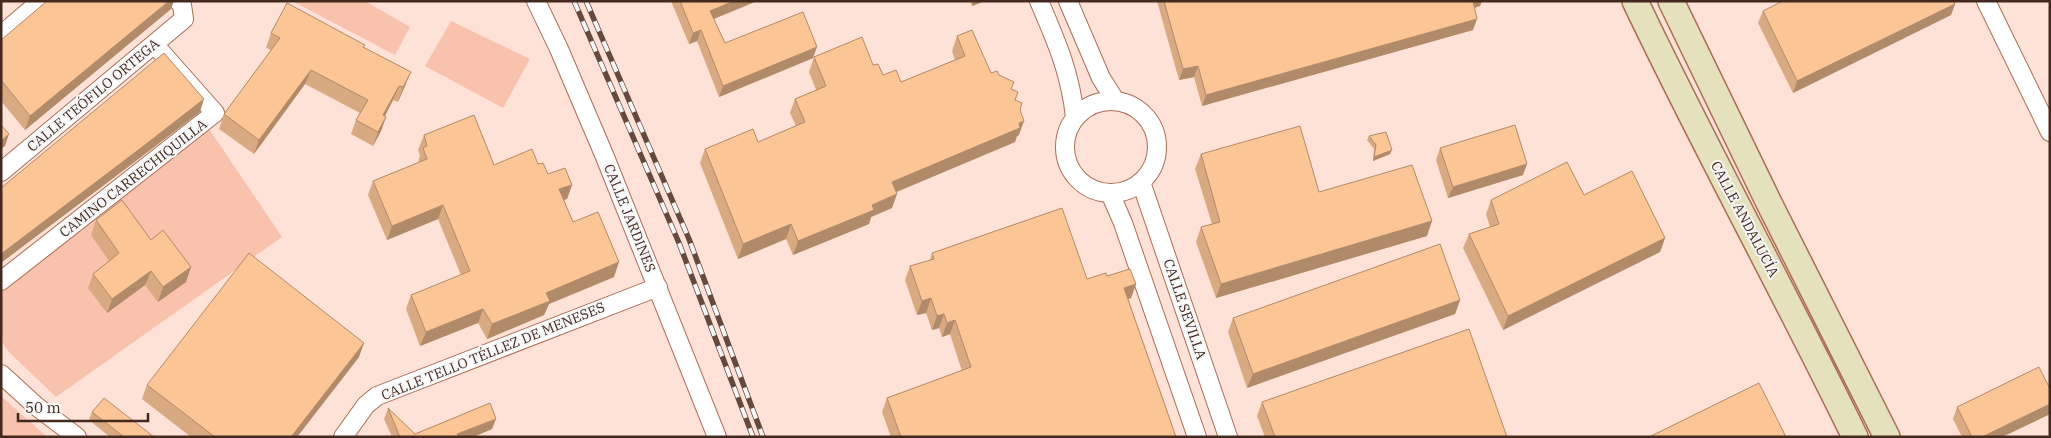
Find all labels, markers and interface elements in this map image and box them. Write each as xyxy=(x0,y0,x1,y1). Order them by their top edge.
street label: CALLE TEÓFILO ORTEGA xyxy=(23,33,163,156)
street label: CAMINO CARRECHIQUILLA xyxy=(56,115,211,241)
street label: CALLE ANDALUCÍA xyxy=(1707,158,1784,280)
street label: CALLE JARDINES xyxy=(600,161,660,275)
street label: CALLE SEVILLA xyxy=(1159,256,1211,362)
street label: CALLE TELLO TÉLLEZ DE MENESES xyxy=(378,297,607,404)
scale bar xyxy=(18,390,148,422)
text: 50 m xyxy=(25,398,61,417)

